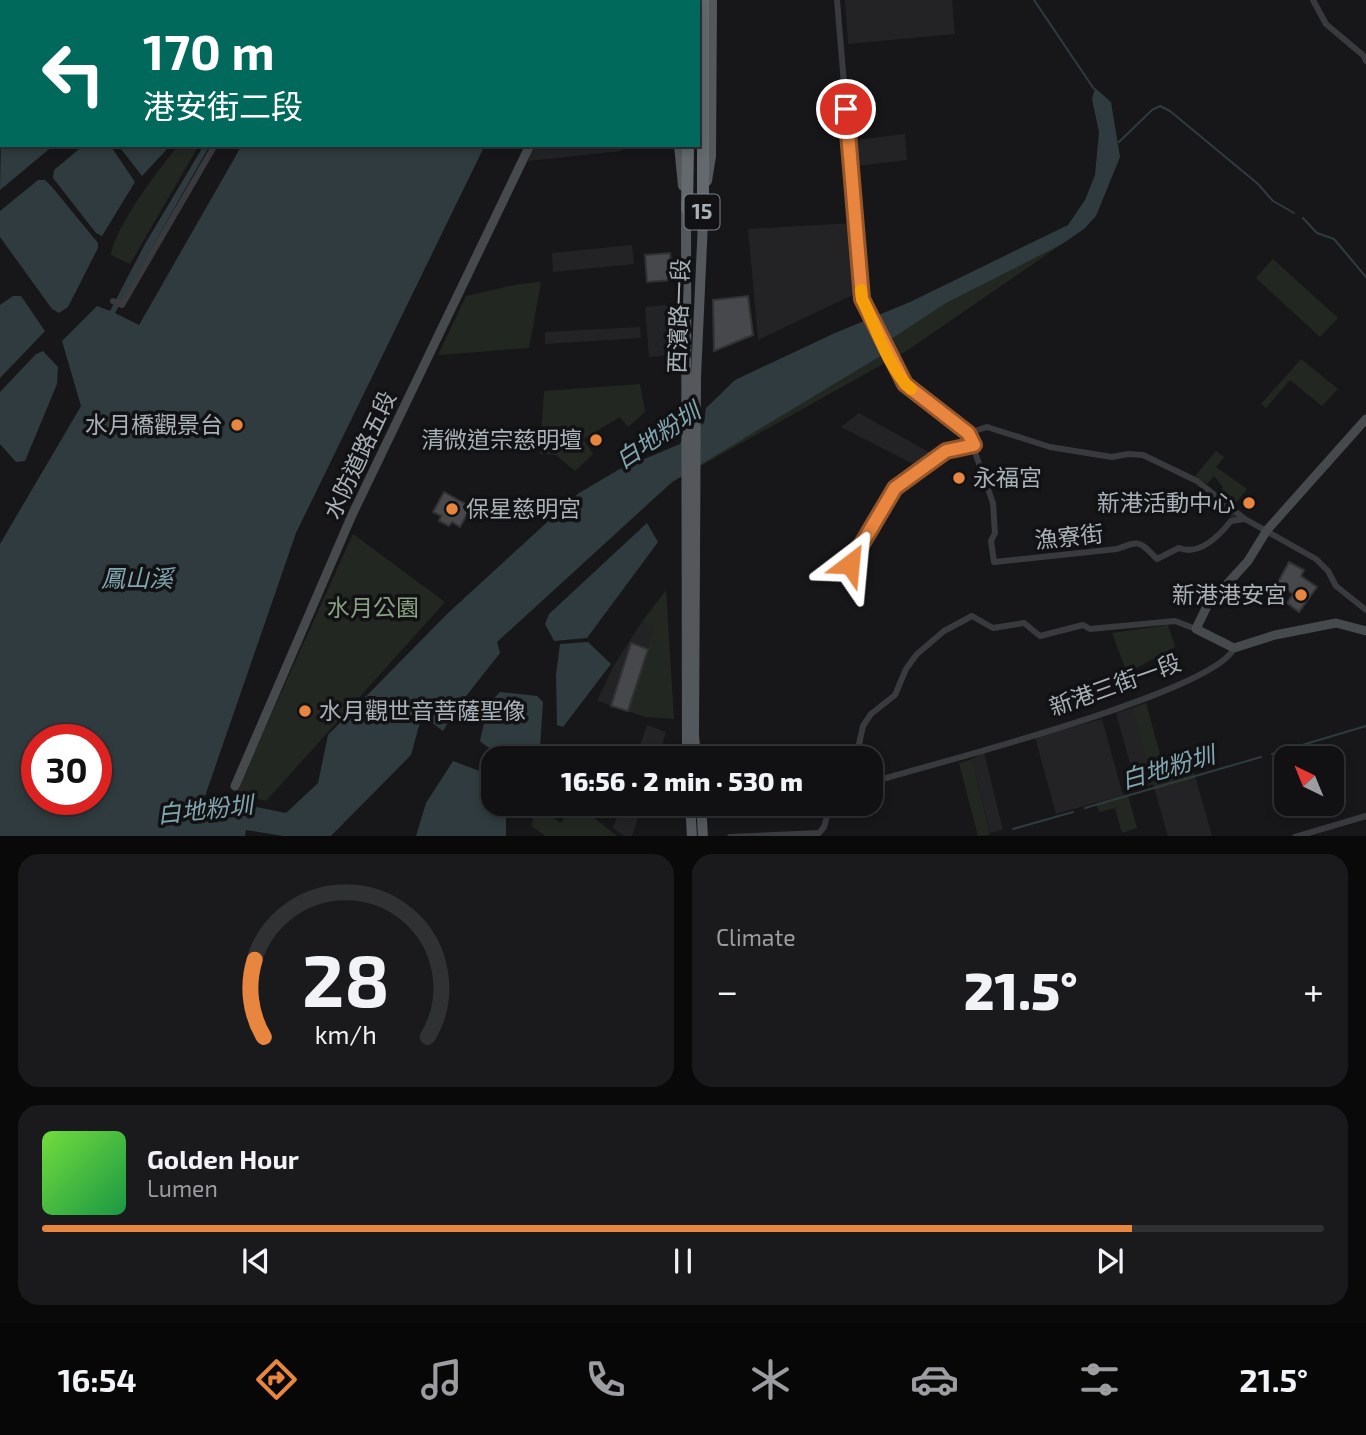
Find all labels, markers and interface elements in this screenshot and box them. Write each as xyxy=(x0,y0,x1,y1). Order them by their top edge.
text: 170 m xyxy=(143,21,275,80)
icon: left xyxy=(28,28,119,119)
pin xyxy=(816,79,876,139)
text: 港安街二段 xyxy=(143,86,303,124)
icon: arrive xyxy=(827,90,865,128)
road number: 15 xyxy=(684,194,720,230)
street label: 西濱路一段 xyxy=(662,258,694,374)
street label: 水防道路五段 xyxy=(317,386,401,523)
water label: 白地粉圳 xyxy=(609,394,708,474)
place label: 水月橋觀景台 xyxy=(85,410,223,438)
marker: 水月橋觀景台 xyxy=(229,417,245,433)
place label: 清微道宗慈明壇 xyxy=(421,425,582,453)
marker: 清微道宗慈明壇 xyxy=(588,432,604,448)
place label: 永福宮 xyxy=(973,463,1042,491)
marker: 永福宮 xyxy=(951,470,967,486)
place label: 新港活動中心 xyxy=(1097,488,1235,516)
place label: 保星慈明宮 xyxy=(466,494,581,522)
marker: 新港活動中心 xyxy=(1241,495,1257,511)
marker: 保星慈明宮 xyxy=(444,501,460,517)
street label: 漁寮街 xyxy=(1033,518,1105,554)
position arrow xyxy=(813,527,887,601)
water label: 鳳山溪 xyxy=(101,563,176,592)
place label: 新港港安宮 xyxy=(1172,580,1287,608)
marker: 新港港安宮 xyxy=(1293,587,1309,603)
park label: 水月公園 xyxy=(327,593,419,621)
street label: 新港三街一段 xyxy=(1045,647,1184,721)
place label: 水月觀世音菩薩聖像 xyxy=(319,696,526,724)
marker: 水月觀世音菩薩聖像 xyxy=(297,703,313,719)
speed limit sign: 30 xyxy=(21,724,112,815)
water label: 白地粉圳 xyxy=(1117,739,1221,794)
north arrow xyxy=(1274,746,1344,816)
map controls xyxy=(1274,746,1344,816)
text: 16:56 · 2 min · 530 m xyxy=(561,765,803,796)
water label: 白地粉圳 xyxy=(156,789,257,828)
text: Climate xyxy=(716,923,796,951)
text: 28 xyxy=(302,934,390,1022)
text: 21.5° xyxy=(964,958,1078,1020)
text: − xyxy=(716,967,738,1013)
text: + xyxy=(1303,967,1324,1013)
text: km/h xyxy=(315,1018,377,1048)
text: Golden Hour xyxy=(147,1143,299,1174)
text: Lumen xyxy=(147,1174,218,1202)
icon: previous xyxy=(237,1242,275,1280)
icon: pause xyxy=(664,1242,702,1280)
icon: next xyxy=(1091,1242,1129,1280)
icon: directions xyxy=(252,1355,301,1404)
icon: music xyxy=(417,1355,466,1404)
icon: phone xyxy=(581,1355,630,1404)
icon: climate xyxy=(746,1355,795,1404)
icon: car xyxy=(910,1355,959,1404)
icon: filters xyxy=(1075,1355,1124,1404)
text: 16:54 xyxy=(58,1360,137,1398)
text: 21.5° xyxy=(1239,1360,1308,1398)

